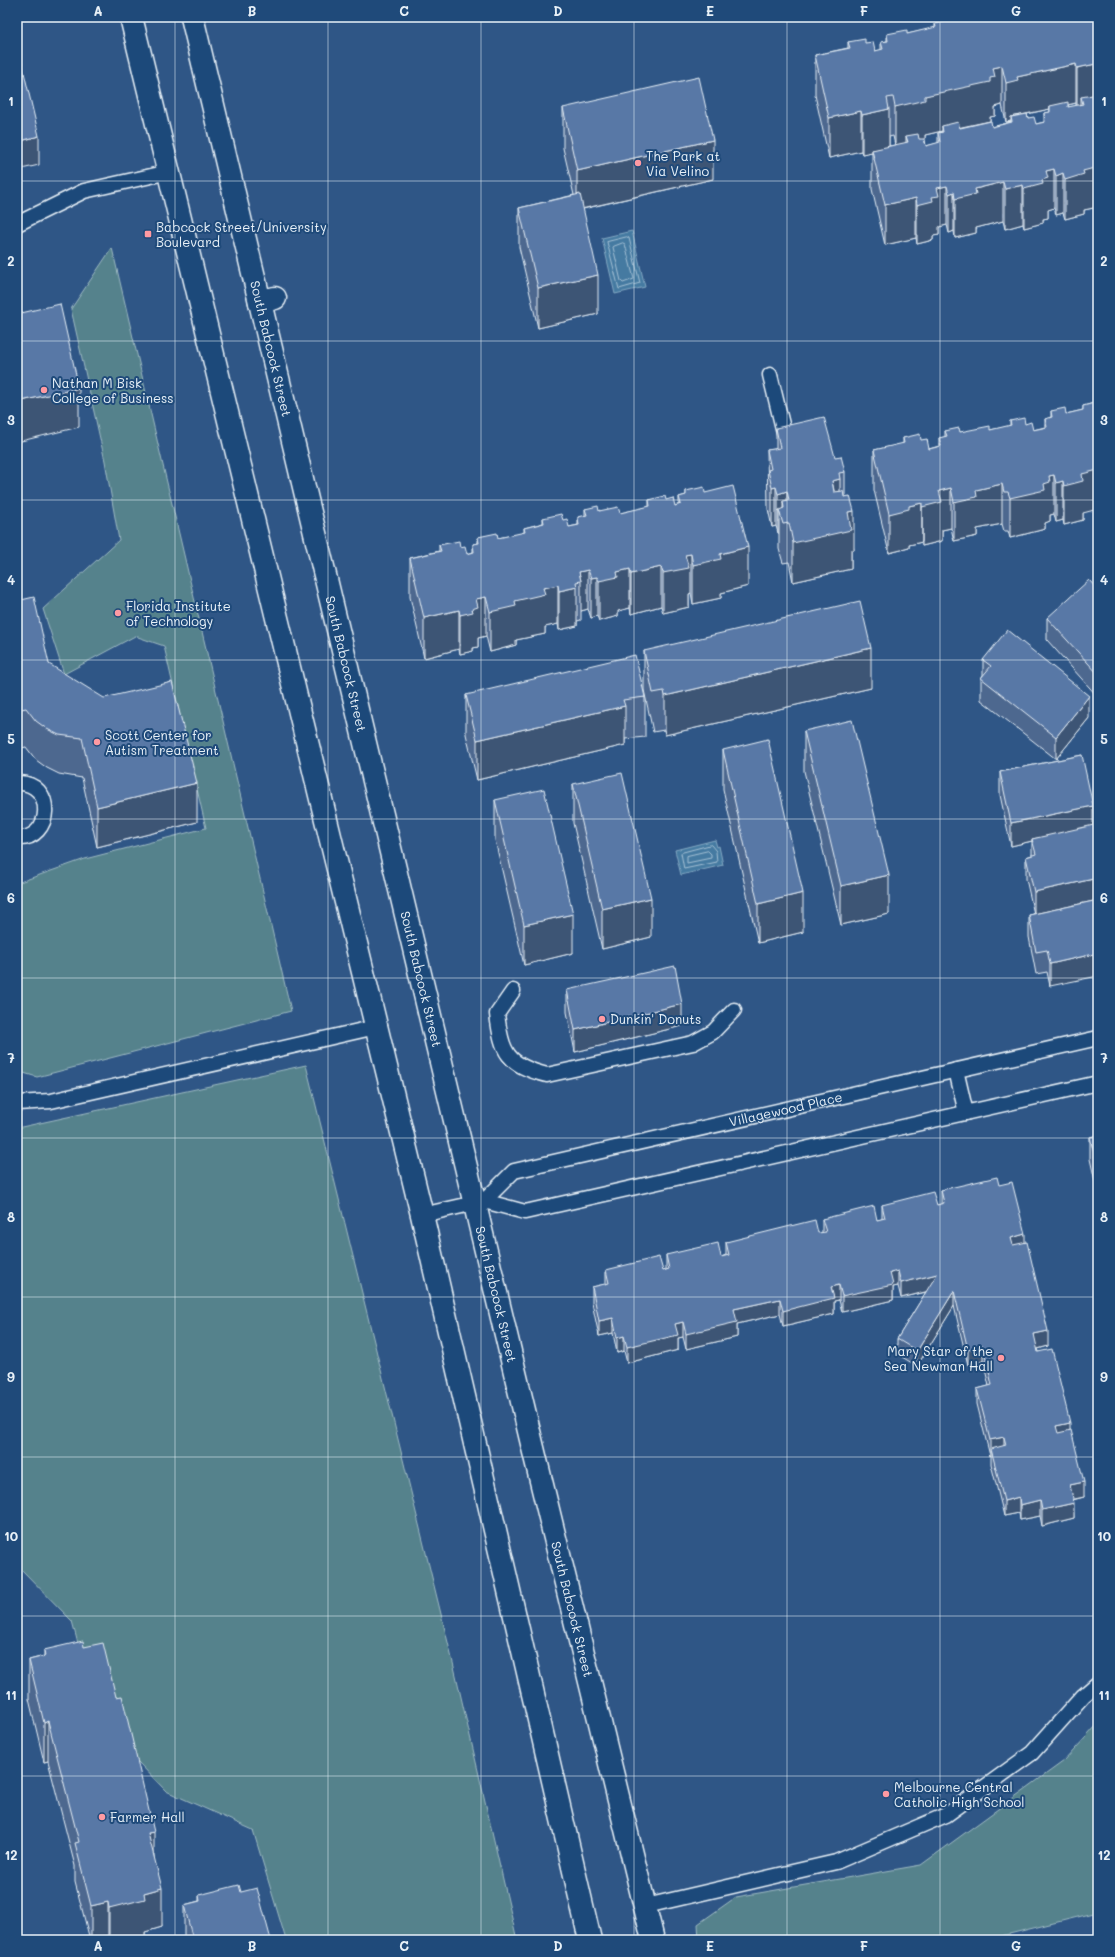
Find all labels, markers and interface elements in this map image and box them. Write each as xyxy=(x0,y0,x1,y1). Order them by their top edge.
text: A xyxy=(93,2,103,19)
text: B xyxy=(248,2,257,19)
text: C xyxy=(399,2,409,19)
text: D xyxy=(553,2,563,19)
text: E xyxy=(706,2,714,19)
text: F xyxy=(860,2,868,19)
text: G xyxy=(1011,2,1021,19)
text: 1 xyxy=(8,92,14,109)
text: 1 xyxy=(1101,92,1107,109)
place label: The Park at Via Velino xyxy=(646,147,721,179)
marker: The Park at Via Velino xyxy=(633,158,643,168)
place label: Babcock Street/University Boulevard xyxy=(156,218,327,250)
marker: Babcock Street/University Boulevard xyxy=(143,229,153,239)
text: 2 xyxy=(7,252,15,269)
text: 2 xyxy=(1100,252,1108,269)
street label: South Babcock Street xyxy=(247,279,296,419)
place label: Nathan M Bisk College of Business xyxy=(52,374,174,406)
marker: Nathan M Bisk College of Business xyxy=(39,385,49,395)
text: 3 xyxy=(7,411,15,428)
text: 3 xyxy=(1100,411,1108,428)
text: 4 xyxy=(7,571,15,588)
text: 4 xyxy=(1100,571,1108,588)
street label: South Babcock Street xyxy=(322,594,371,734)
place label: Florida Institute of Technology xyxy=(126,597,231,629)
marker: Florida Institute of Technology xyxy=(113,608,123,618)
place label: Scott Center for Autism Treatment xyxy=(105,726,219,758)
text: 5 xyxy=(7,730,15,747)
text: 5 xyxy=(1100,730,1108,747)
marker: Scott Center for Autism Treatment xyxy=(92,737,102,747)
text: 6 xyxy=(7,889,15,906)
text: 6 xyxy=(1100,889,1108,906)
street label: South Babcock Street xyxy=(397,909,446,1049)
place label: Dunkin' Donuts xyxy=(610,1010,701,1027)
marker: Dunkin' Donuts xyxy=(597,1014,607,1024)
text: 7 xyxy=(7,1049,15,1066)
text: 7 xyxy=(1100,1049,1108,1066)
street label: Villagewood Place xyxy=(727,1088,844,1130)
text: 8 xyxy=(7,1208,15,1225)
text: 8 xyxy=(1100,1208,1108,1225)
street label: South Babcock Street xyxy=(472,1224,521,1364)
place label: Mary Star of the Sea Newman Hall xyxy=(884,1342,993,1374)
marker: Mary Star of the Sea Newman Hall xyxy=(996,1353,1006,1363)
text: 9 xyxy=(7,1368,15,1385)
text: 9 xyxy=(1100,1368,1108,1385)
text: 10 xyxy=(4,1527,18,1544)
text: 10 xyxy=(1097,1527,1111,1544)
street label: South Babcock Street xyxy=(548,1539,598,1679)
text: 11 xyxy=(5,1686,17,1703)
text: 11 xyxy=(1098,1686,1110,1703)
place label: Melbourne Central Catholic High School xyxy=(894,1778,1024,1810)
marker: Melbourne Central Catholic High School xyxy=(881,1789,891,1799)
place label: Farmer Hall xyxy=(110,1808,185,1825)
marker: Farmer Hall xyxy=(97,1812,107,1822)
text: 12 xyxy=(4,1846,18,1863)
text: 12 xyxy=(1097,1846,1111,1863)
text: A xyxy=(93,1937,103,1954)
text: B xyxy=(248,1937,257,1954)
text: C xyxy=(399,1937,409,1954)
text: D xyxy=(553,1937,563,1954)
text: E xyxy=(706,1937,714,1954)
text: F xyxy=(860,1937,868,1954)
text: G xyxy=(1011,1937,1021,1954)

